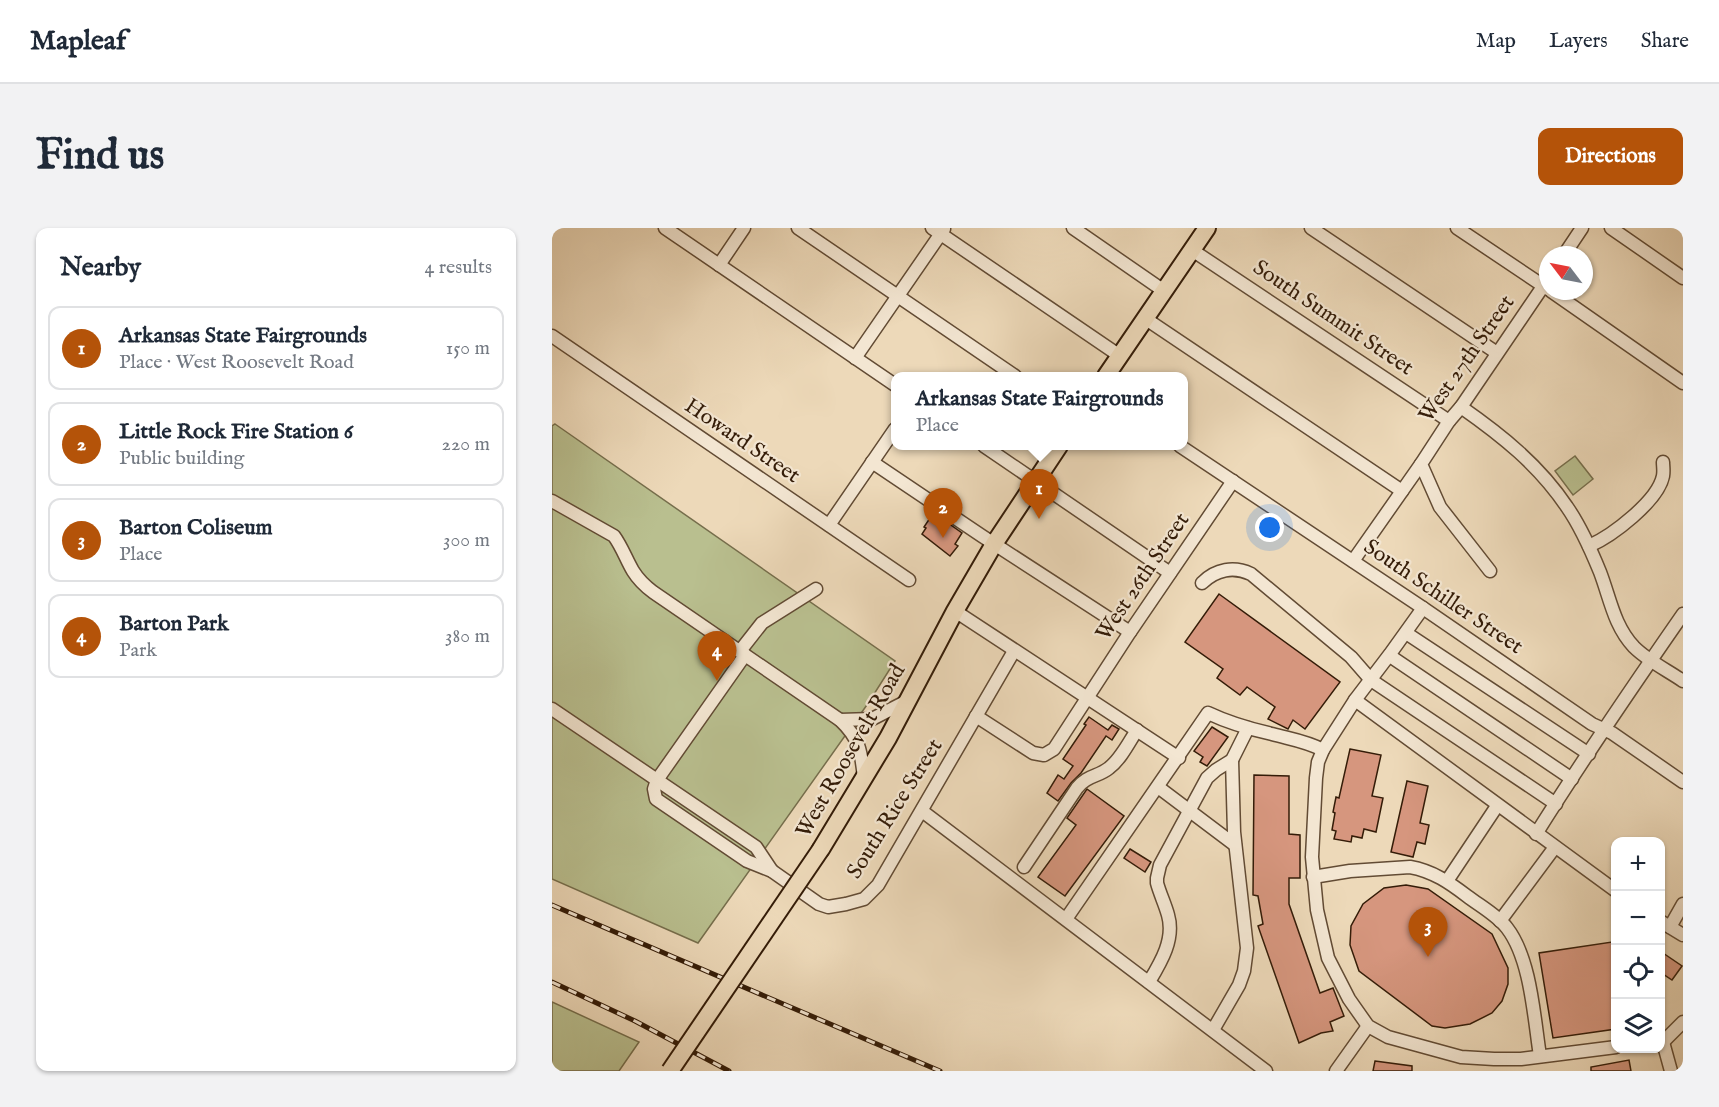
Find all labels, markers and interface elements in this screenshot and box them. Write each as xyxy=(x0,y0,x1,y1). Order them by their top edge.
text: Mapleaf xyxy=(30,24,126,59)
text: Map xyxy=(1476,28,1516,55)
text: Layers xyxy=(1549,28,1608,55)
text: Share xyxy=(1641,28,1689,55)
button: Directions xyxy=(1538,128,1683,185)
text: Find us xyxy=(36,130,164,183)
north arrow xyxy=(1539,246,1593,300)
text: Nearby xyxy=(60,251,141,284)
street label: South Summit Street xyxy=(1247,254,1419,382)
text: 4 results xyxy=(425,255,492,280)
street label: West 27th Street xyxy=(1413,290,1521,428)
text: Arkansas State Fairgrounds xyxy=(119,322,367,350)
text: 1 xyxy=(78,336,85,361)
text: 150 m xyxy=(446,336,490,361)
text: Place · West Roosevelt Road xyxy=(119,350,354,375)
popup xyxy=(891,372,1188,450)
text: Arkansas State Fairgrounds xyxy=(916,385,1163,413)
street label: Howard Street xyxy=(679,392,805,490)
text: Place xyxy=(916,413,959,438)
text: Little Rock Fire Station 6 xyxy=(119,418,353,446)
text: 2 xyxy=(77,432,86,457)
text: 220 m xyxy=(442,432,490,457)
text: Public building xyxy=(119,446,244,471)
pin: 1 xyxy=(1020,470,1058,519)
pin: 2 xyxy=(924,488,962,538)
street label: West 26th Street xyxy=(1090,507,1196,646)
your location xyxy=(1255,513,1284,542)
text: Barton Coliseum xyxy=(119,514,273,542)
text: 3 xyxy=(78,528,85,553)
text: 300 m xyxy=(443,528,490,553)
street label: South Schiller Street xyxy=(1358,533,1528,661)
text: Place xyxy=(119,542,162,567)
text: Barton Park xyxy=(119,610,229,638)
text: 4 xyxy=(77,624,86,649)
text: 380 m xyxy=(445,624,490,649)
pin: 4 xyxy=(698,632,736,681)
text: Park xyxy=(119,638,157,663)
street label: West Roosevelt Road xyxy=(790,659,912,843)
street label: South Rice Street xyxy=(841,733,949,884)
map controls xyxy=(1611,837,1665,1053)
button: + xyxy=(1611,837,1665,891)
button: − xyxy=(1611,891,1665,945)
pin: 3 xyxy=(1408,908,1448,957)
button: locate xyxy=(1611,945,1665,999)
button: layers xyxy=(1611,999,1665,1053)

